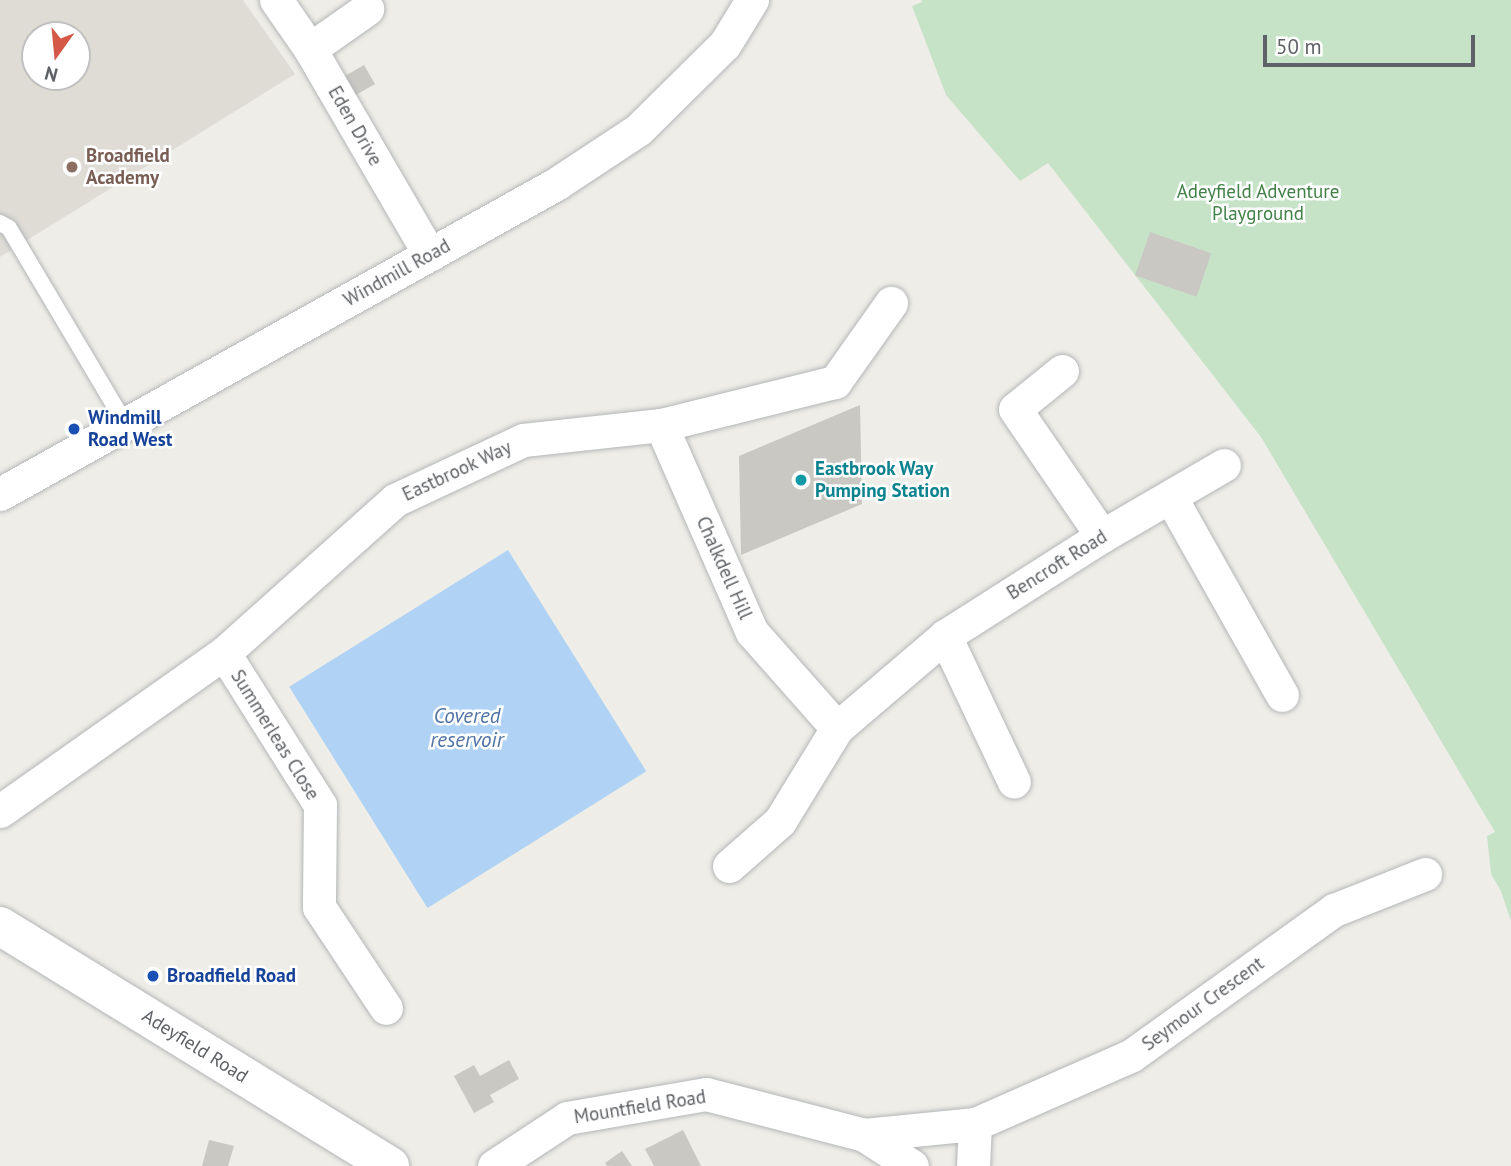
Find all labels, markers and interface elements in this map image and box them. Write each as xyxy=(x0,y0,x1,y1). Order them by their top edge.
north arrow xyxy=(21,21,91,91)
scale bar xyxy=(1266,21,1478,65)
text: 50 m xyxy=(1276,33,1322,60)
text: N xyxy=(42,61,60,88)
street label: Eden Drive xyxy=(323,82,387,170)
place label: Broadfield Academy xyxy=(86,145,170,189)
marker: Broadfield Academy xyxy=(64,159,80,175)
park label: Adeyfield Adventure Playground xyxy=(1176,181,1340,225)
street label: Windmill Road xyxy=(340,234,454,312)
place label: Windmill Road West xyxy=(88,407,173,451)
marker: Windmill Road West xyxy=(66,421,82,437)
street label: Eastbrook Way xyxy=(398,436,516,506)
place label: Eastbrook Way Pumping Station xyxy=(815,458,950,502)
marker: Eastbrook Way Pumping Station xyxy=(793,472,809,488)
street label: Chalkdell Hill xyxy=(691,513,757,623)
street label: Bencroft Road xyxy=(1003,525,1111,605)
street label: Summerleas Close xyxy=(226,666,324,804)
water label: Covered reservoir xyxy=(430,703,504,753)
street label: Seymour Crescent xyxy=(1138,952,1268,1056)
place label: Broadfield Road xyxy=(167,965,296,987)
marker: Broadfield Road xyxy=(145,968,161,984)
street label: Adeyfield Road xyxy=(138,1004,252,1088)
street label: Mountfield Road xyxy=(572,1085,708,1129)

